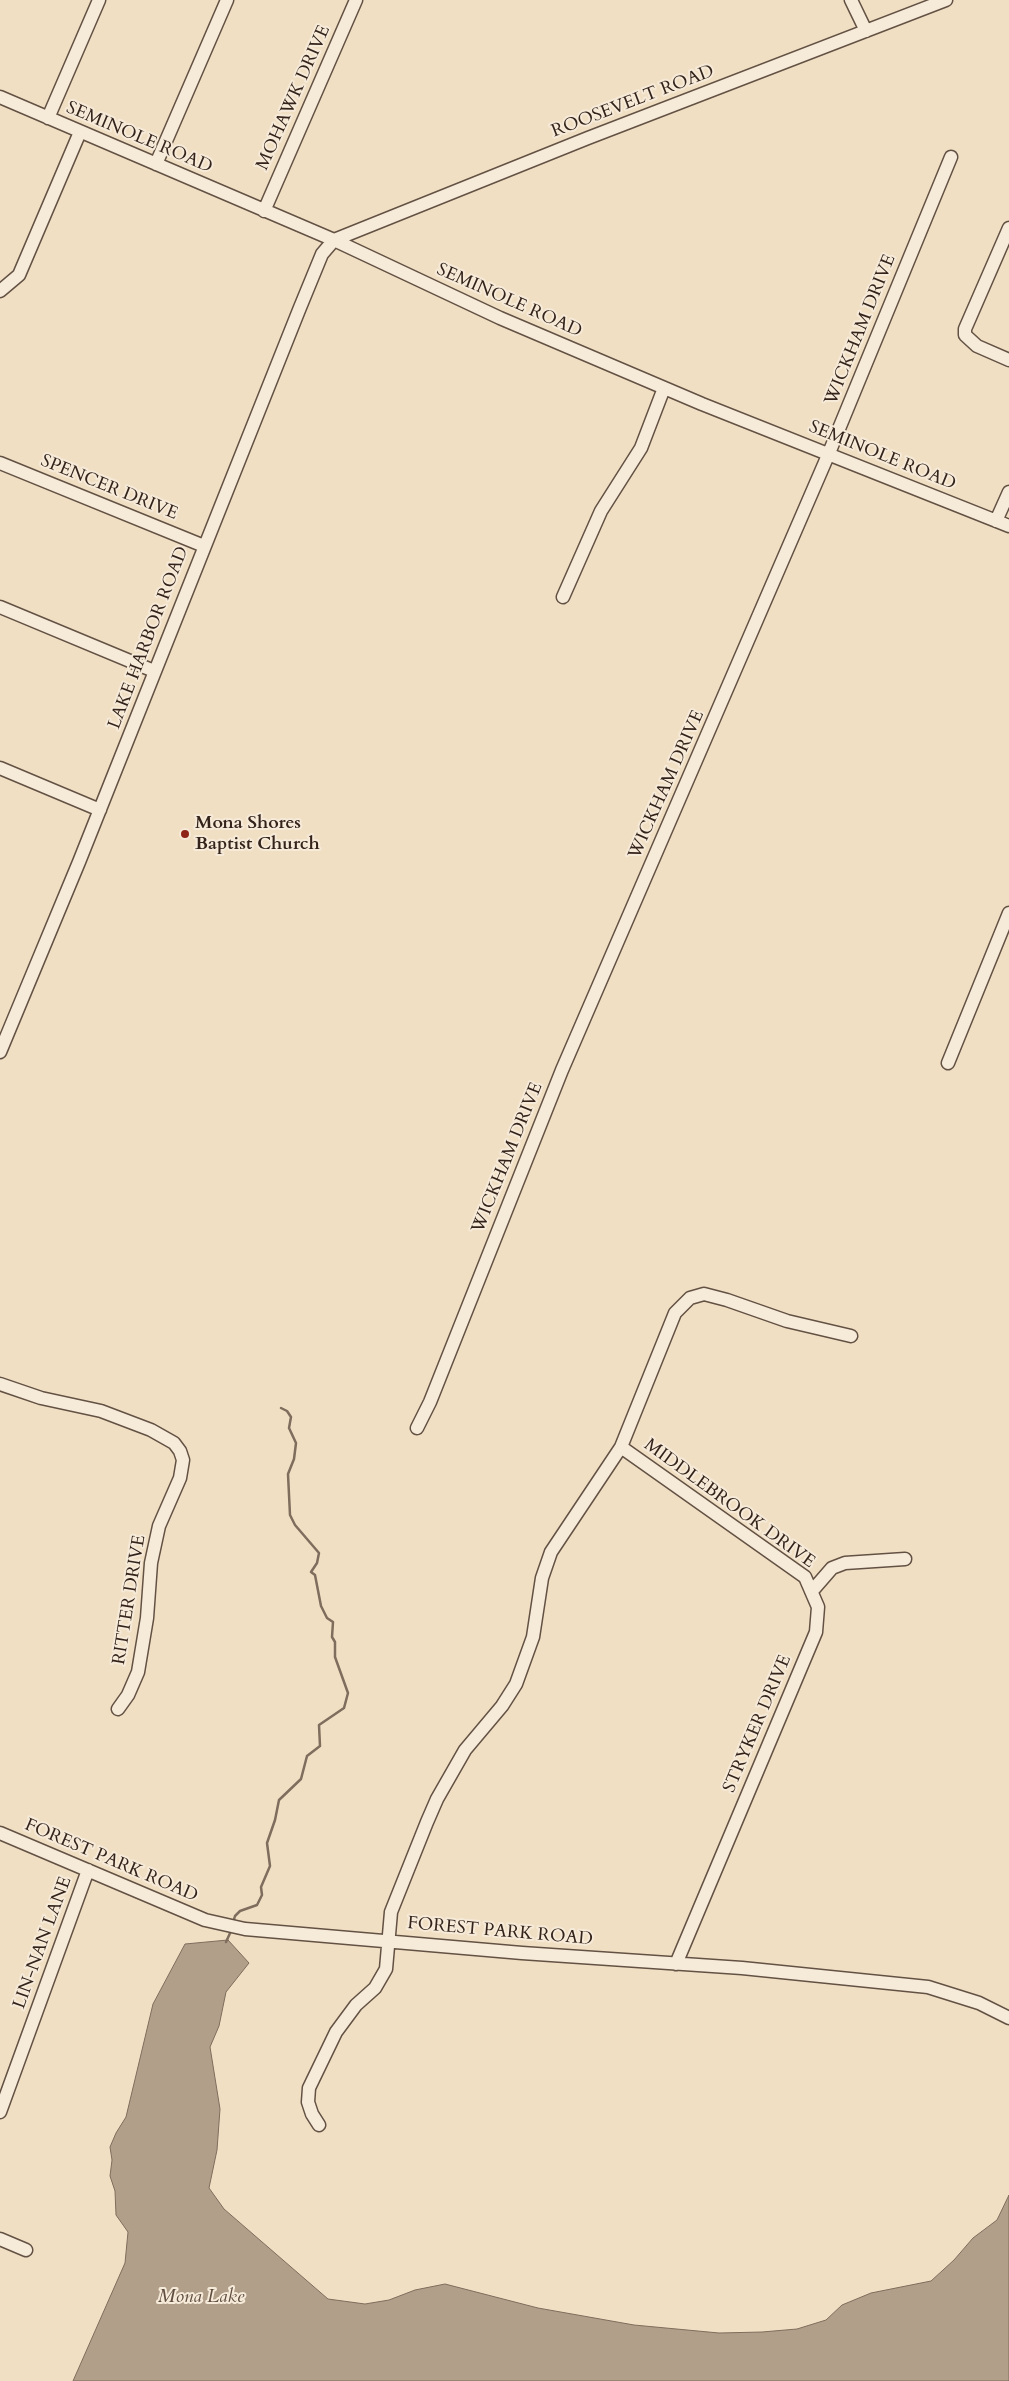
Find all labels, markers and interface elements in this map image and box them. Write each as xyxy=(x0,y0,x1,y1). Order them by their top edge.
street label: MOHAWK DRIVE xyxy=(252,22,336,174)
street label: ROOSEVELT ROAD xyxy=(549,61,717,143)
street label: SEMINOLE ROAD xyxy=(63,97,215,179)
street label: WICKHAM DRIVE xyxy=(821,252,901,408)
street label: SEMINOLE ROAD xyxy=(433,259,585,343)
street label: SEMINOLE ROAD xyxy=(805,417,959,495)
street label: SPENCER DRIVE xyxy=(37,451,181,525)
street label: LAKE HARBOR ROAD xyxy=(104,544,194,732)
street label: WICKHAM DRIVE xyxy=(625,707,709,863)
place label: Mona Shores Baptist Church xyxy=(195,813,320,856)
marker: Mona Shores Baptist Church xyxy=(179,828,191,840)
street label: WICKHAM DRIVE xyxy=(468,1080,548,1236)
street label: MIDDLEBROOK DRIVE xyxy=(639,1435,819,1573)
street label: RITTER DRIVE xyxy=(109,1534,151,1666)
street label: STRYKER DRIVE xyxy=(719,1652,797,1796)
street label: FOREST PARK ROAD xyxy=(21,1815,201,1907)
street label: LIN-NAN LANE xyxy=(9,1874,77,2012)
street label: FOREST PARK ROAD xyxy=(406,1913,594,1951)
water label: Mona Lake xyxy=(158,2287,244,2309)

